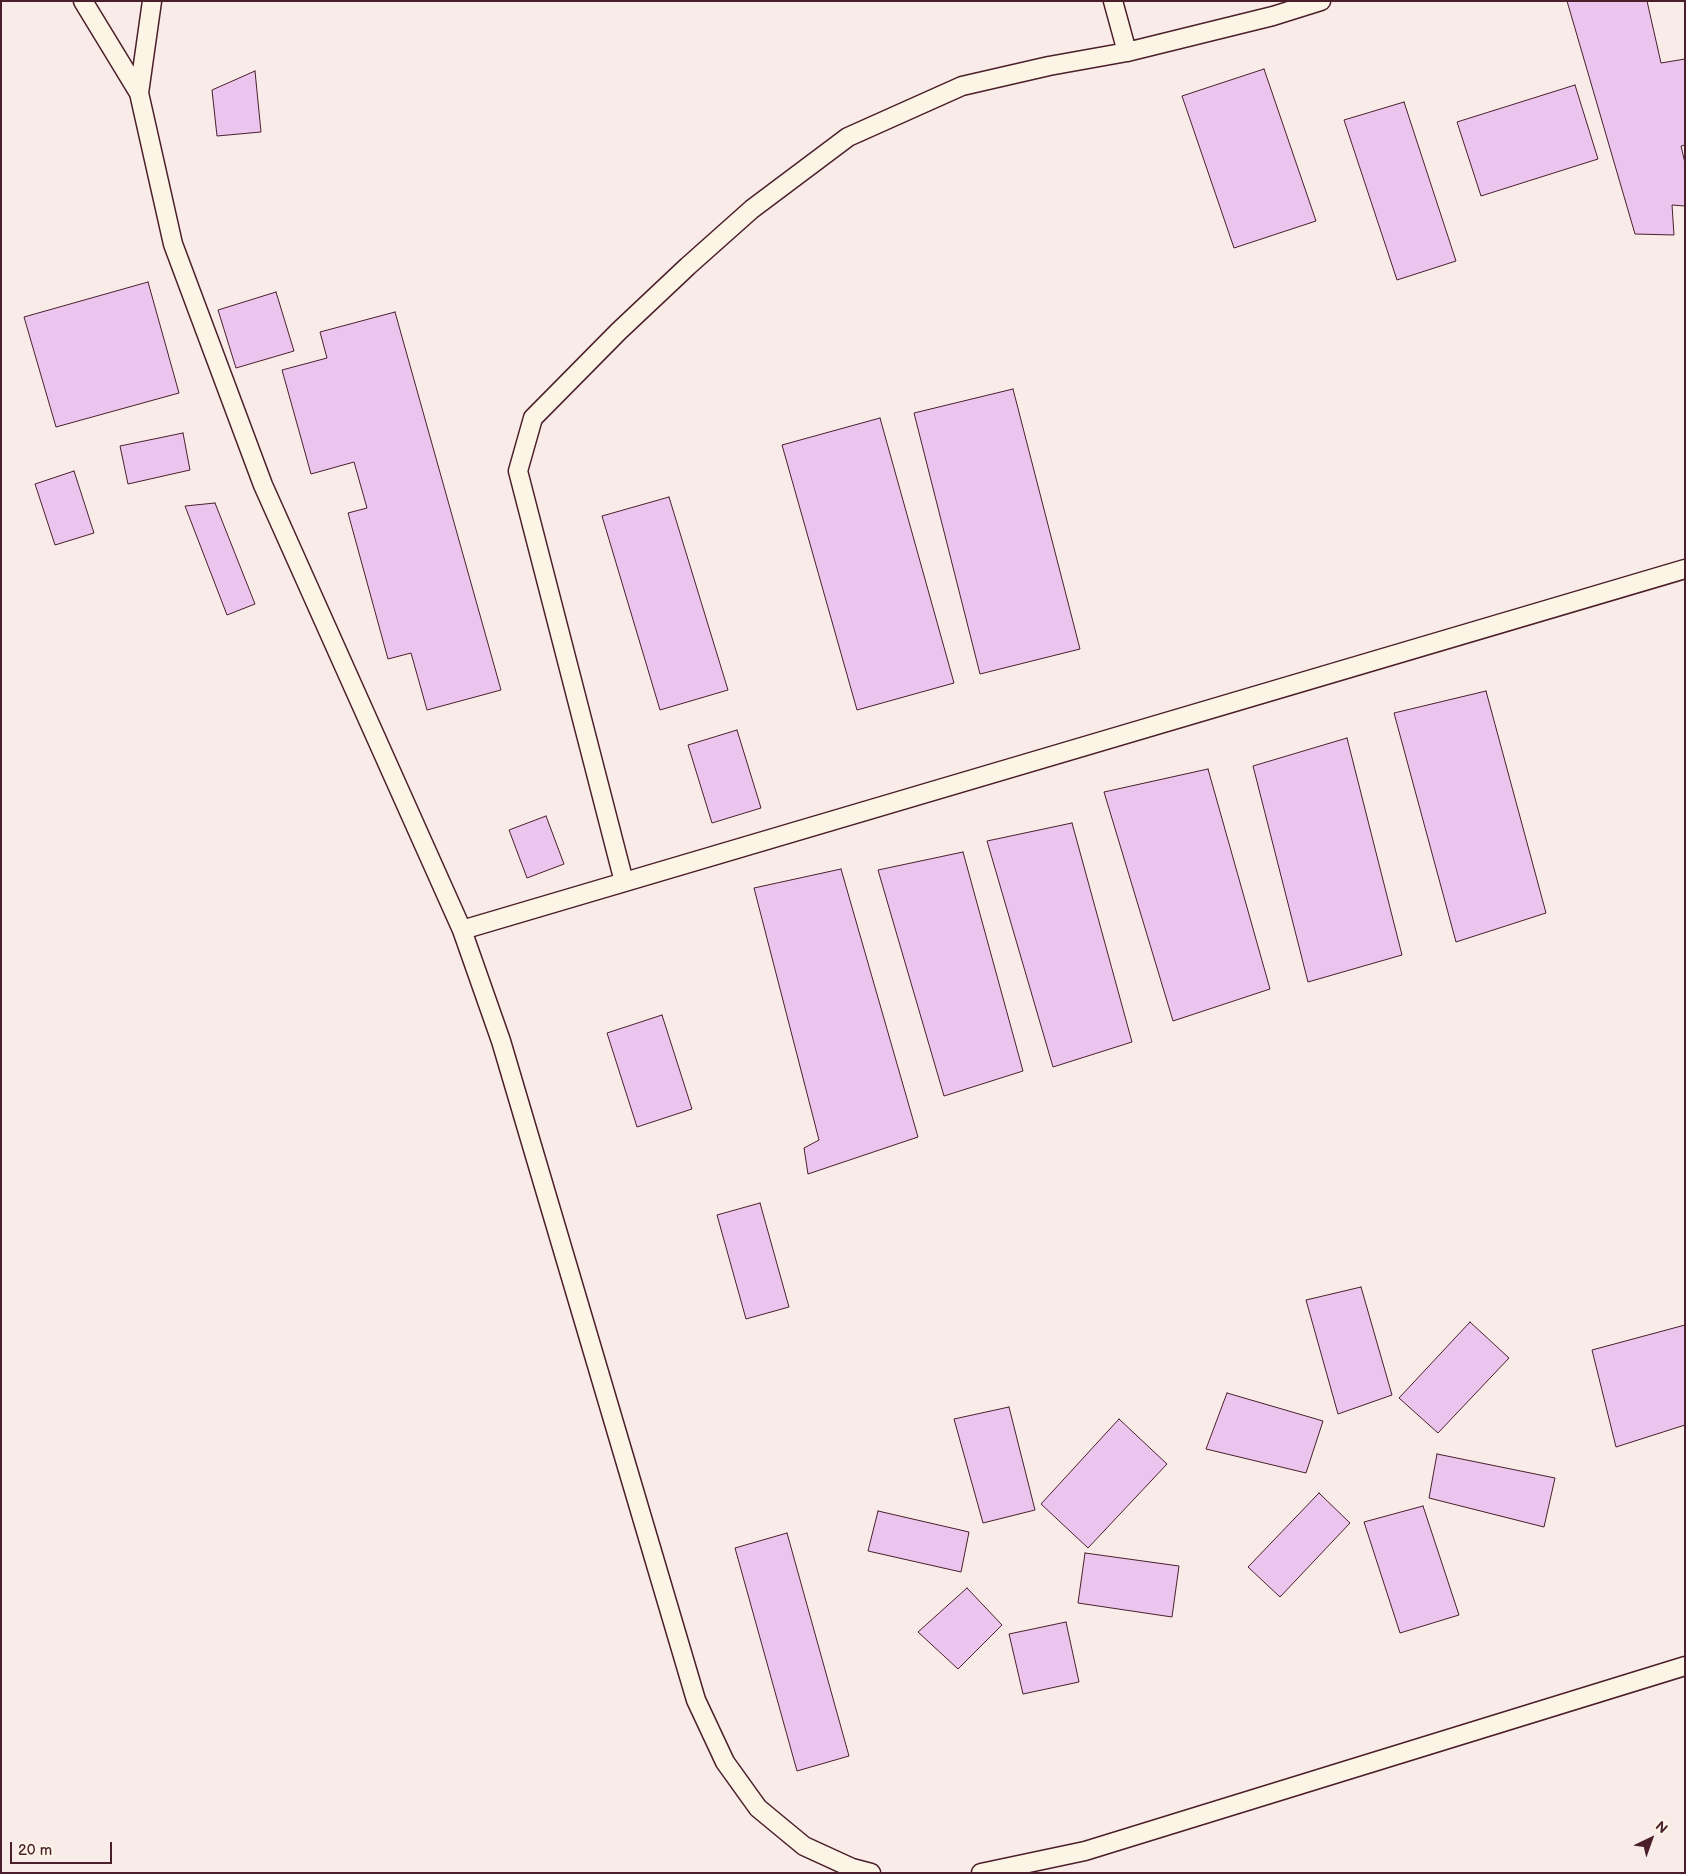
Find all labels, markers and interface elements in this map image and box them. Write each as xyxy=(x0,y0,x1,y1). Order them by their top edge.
north arrow xyxy=(1626,1814,1676,1864)
text: N xyxy=(1652,1818,1671,1837)
scale bar xyxy=(12,1832,115,1864)
text: 20 m xyxy=(18,1841,52,1860)

